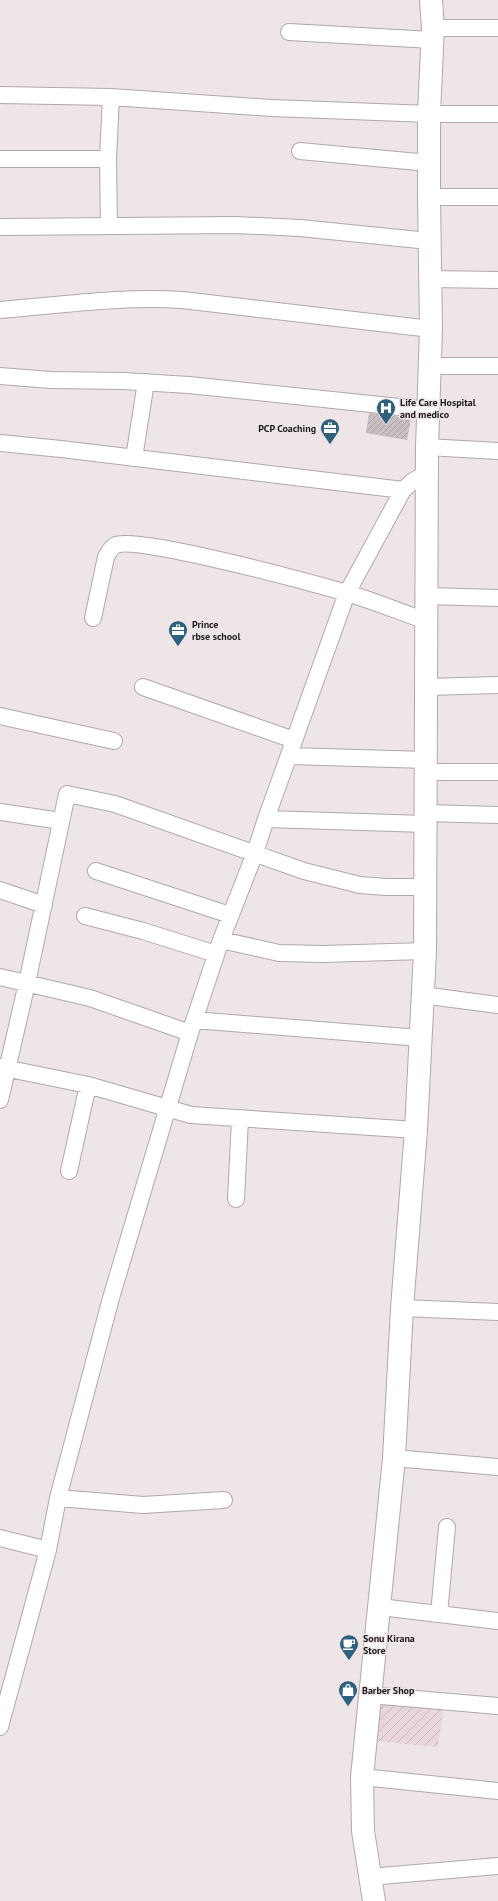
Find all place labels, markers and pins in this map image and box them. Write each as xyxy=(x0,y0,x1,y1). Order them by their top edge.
place label: Life Care Hospital and medico xyxy=(400,396,476,421)
hospital icon: Life Care Hospital and medico xyxy=(375,397,397,425)
office icon: PCP Coaching xyxy=(319,417,341,445)
place label: PCP Coaching xyxy=(258,422,316,435)
place label: Prince rbse school xyxy=(192,618,240,643)
office icon: Prince rbse school xyxy=(167,619,189,647)
place label: Sonu Kirana Store xyxy=(363,1632,415,1657)
cafe icon: Sonu Kirana Store xyxy=(338,1633,360,1661)
shop icon: Barber Shop xyxy=(337,1679,359,1707)
place label: Barber Shop xyxy=(362,1684,415,1697)

